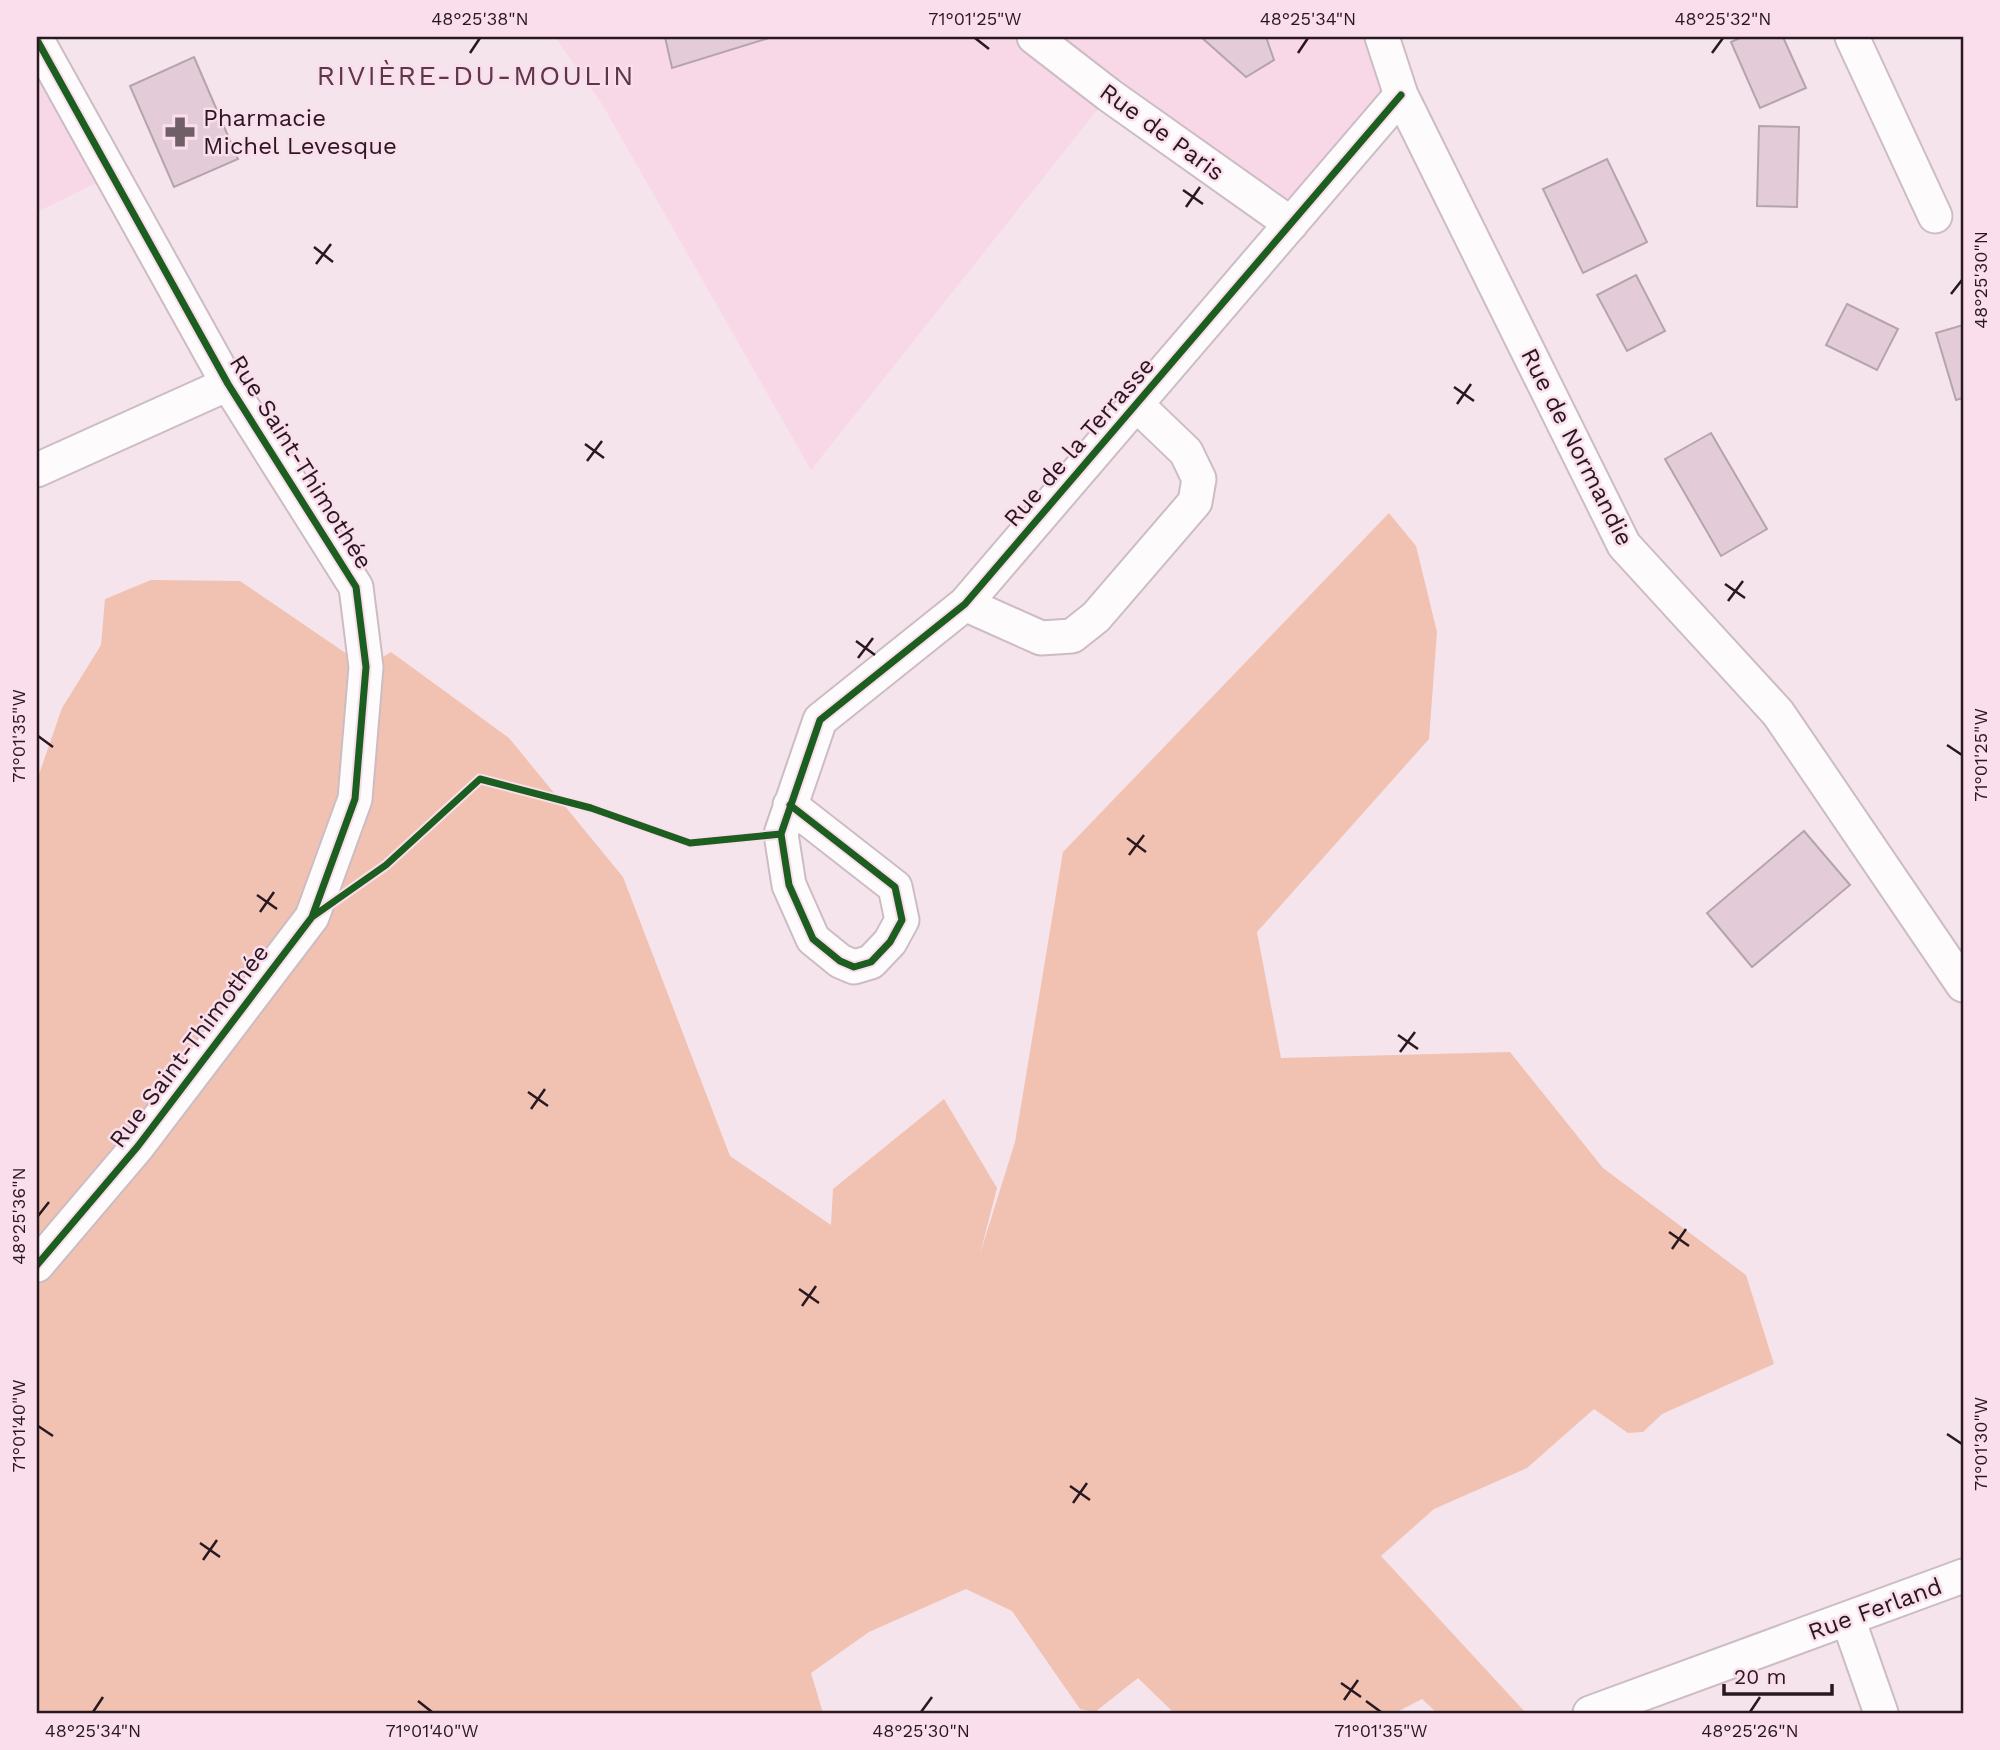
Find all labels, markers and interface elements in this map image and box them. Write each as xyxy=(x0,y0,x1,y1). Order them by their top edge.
text: 48°25'38"N xyxy=(431,8,529,29)
text: 71°01'25"W xyxy=(928,8,1022,29)
text: 48°25'34"N xyxy=(1260,8,1356,29)
text: 48°25'32"N xyxy=(1674,8,1772,29)
district label: RIVIÈRE-DU-MOULIN xyxy=(316,59,636,92)
street label: Rue de Paris xyxy=(1094,78,1230,186)
place label: Pharmacie Michel Levesque xyxy=(203,104,397,160)
pharmacy icon: Pharmacie Michel Levesque xyxy=(163,115,197,149)
text: 48°25'30"N xyxy=(1970,231,1991,329)
street label: Rue de Normandie xyxy=(1515,344,1639,550)
street label: Rue Saint-Thimothée xyxy=(224,350,378,574)
street label: Rue de la Terrasse xyxy=(998,352,1160,532)
text: 71°01'35"W xyxy=(8,689,29,783)
text: 71°01'25"W xyxy=(1970,708,1991,802)
street label: Rue Saint-Thimothée xyxy=(103,939,275,1153)
text: 48°25'36"N xyxy=(8,1167,29,1265)
text: 71°01'40"W xyxy=(8,1380,29,1472)
text: 71°01'30"W xyxy=(1970,1397,1991,1491)
street label: Rue Ferland xyxy=(1804,1572,1946,1646)
scale bar xyxy=(1724,1652,1832,1696)
text: 20 m xyxy=(1734,1664,1786,1689)
text: 48°25'34"N xyxy=(45,1720,141,1741)
text: 71°01'40"W xyxy=(386,1720,478,1741)
text: 48°25'30"N xyxy=(872,1720,970,1741)
text: 71°01'35"W xyxy=(1334,1720,1428,1741)
text: 48°25'26"N xyxy=(1701,1720,1799,1741)

